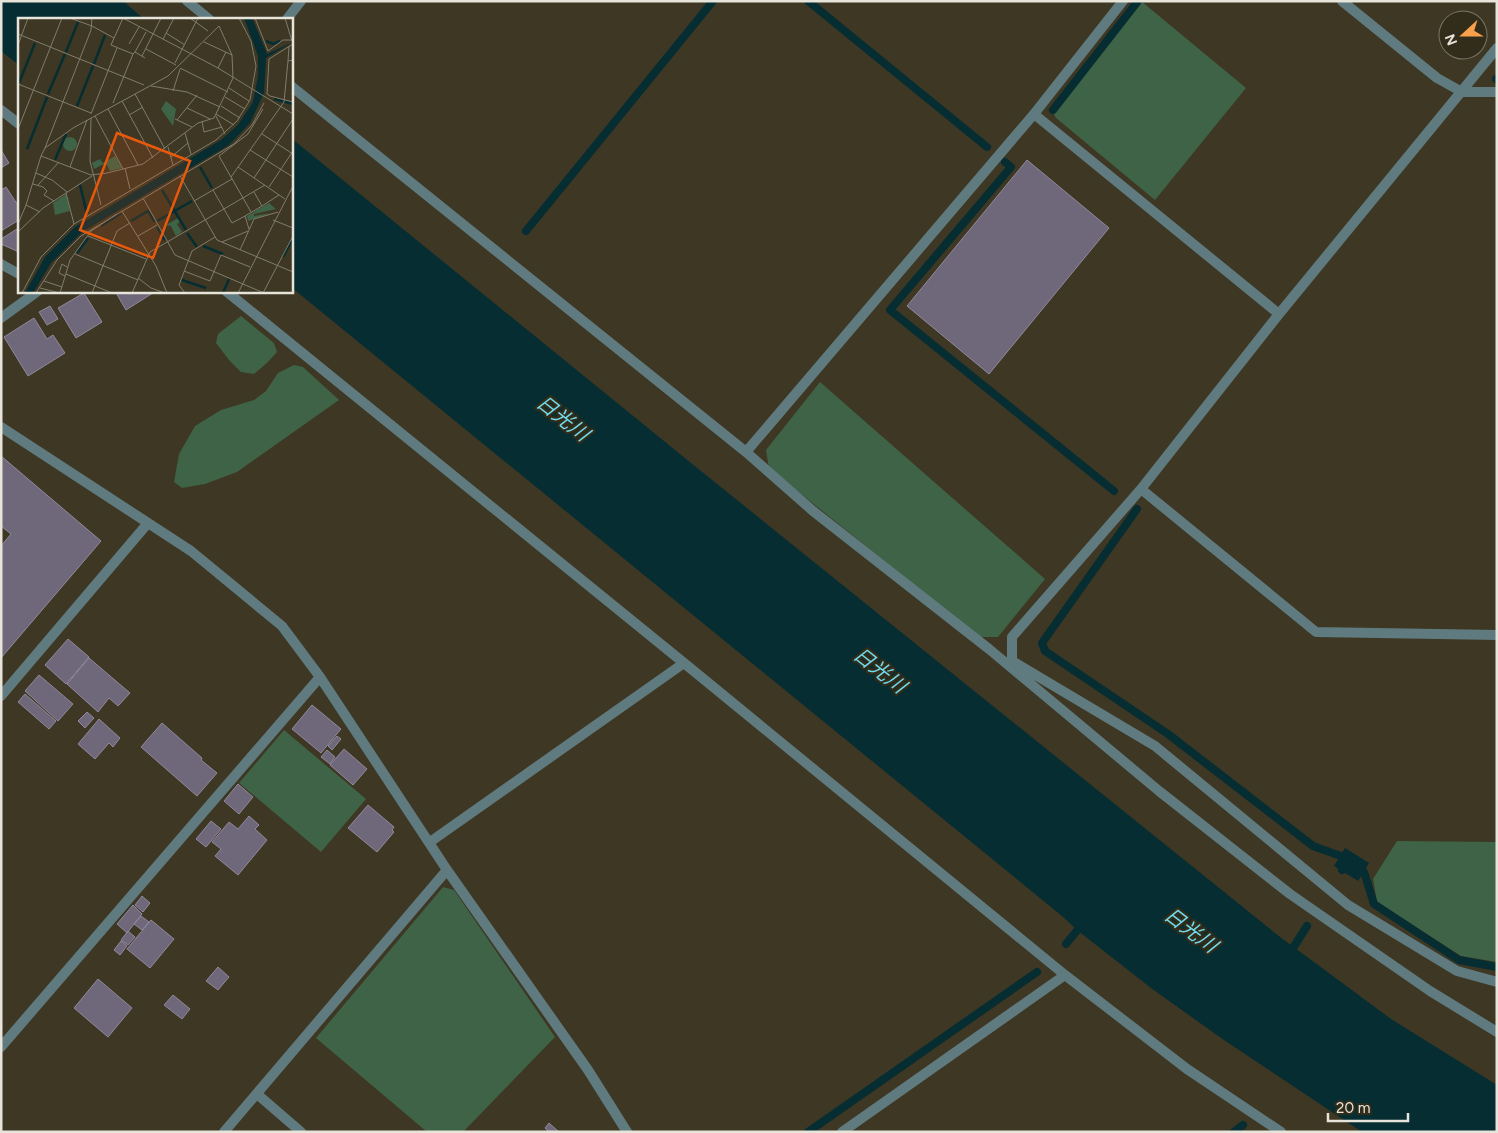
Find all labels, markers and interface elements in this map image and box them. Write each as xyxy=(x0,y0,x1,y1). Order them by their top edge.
north arrow xyxy=(1438,10,1488,60)
inset map xyxy=(18,18,292,292)
text: N xyxy=(1441,31,1461,48)
water label: 日光川 xyxy=(532,390,596,447)
water label: 日光川 xyxy=(849,642,913,699)
water label: 日光川 xyxy=(1160,902,1224,959)
scale bar xyxy=(1328,1090,1408,1122)
text: 20 m xyxy=(1336,1099,1370,1117)

